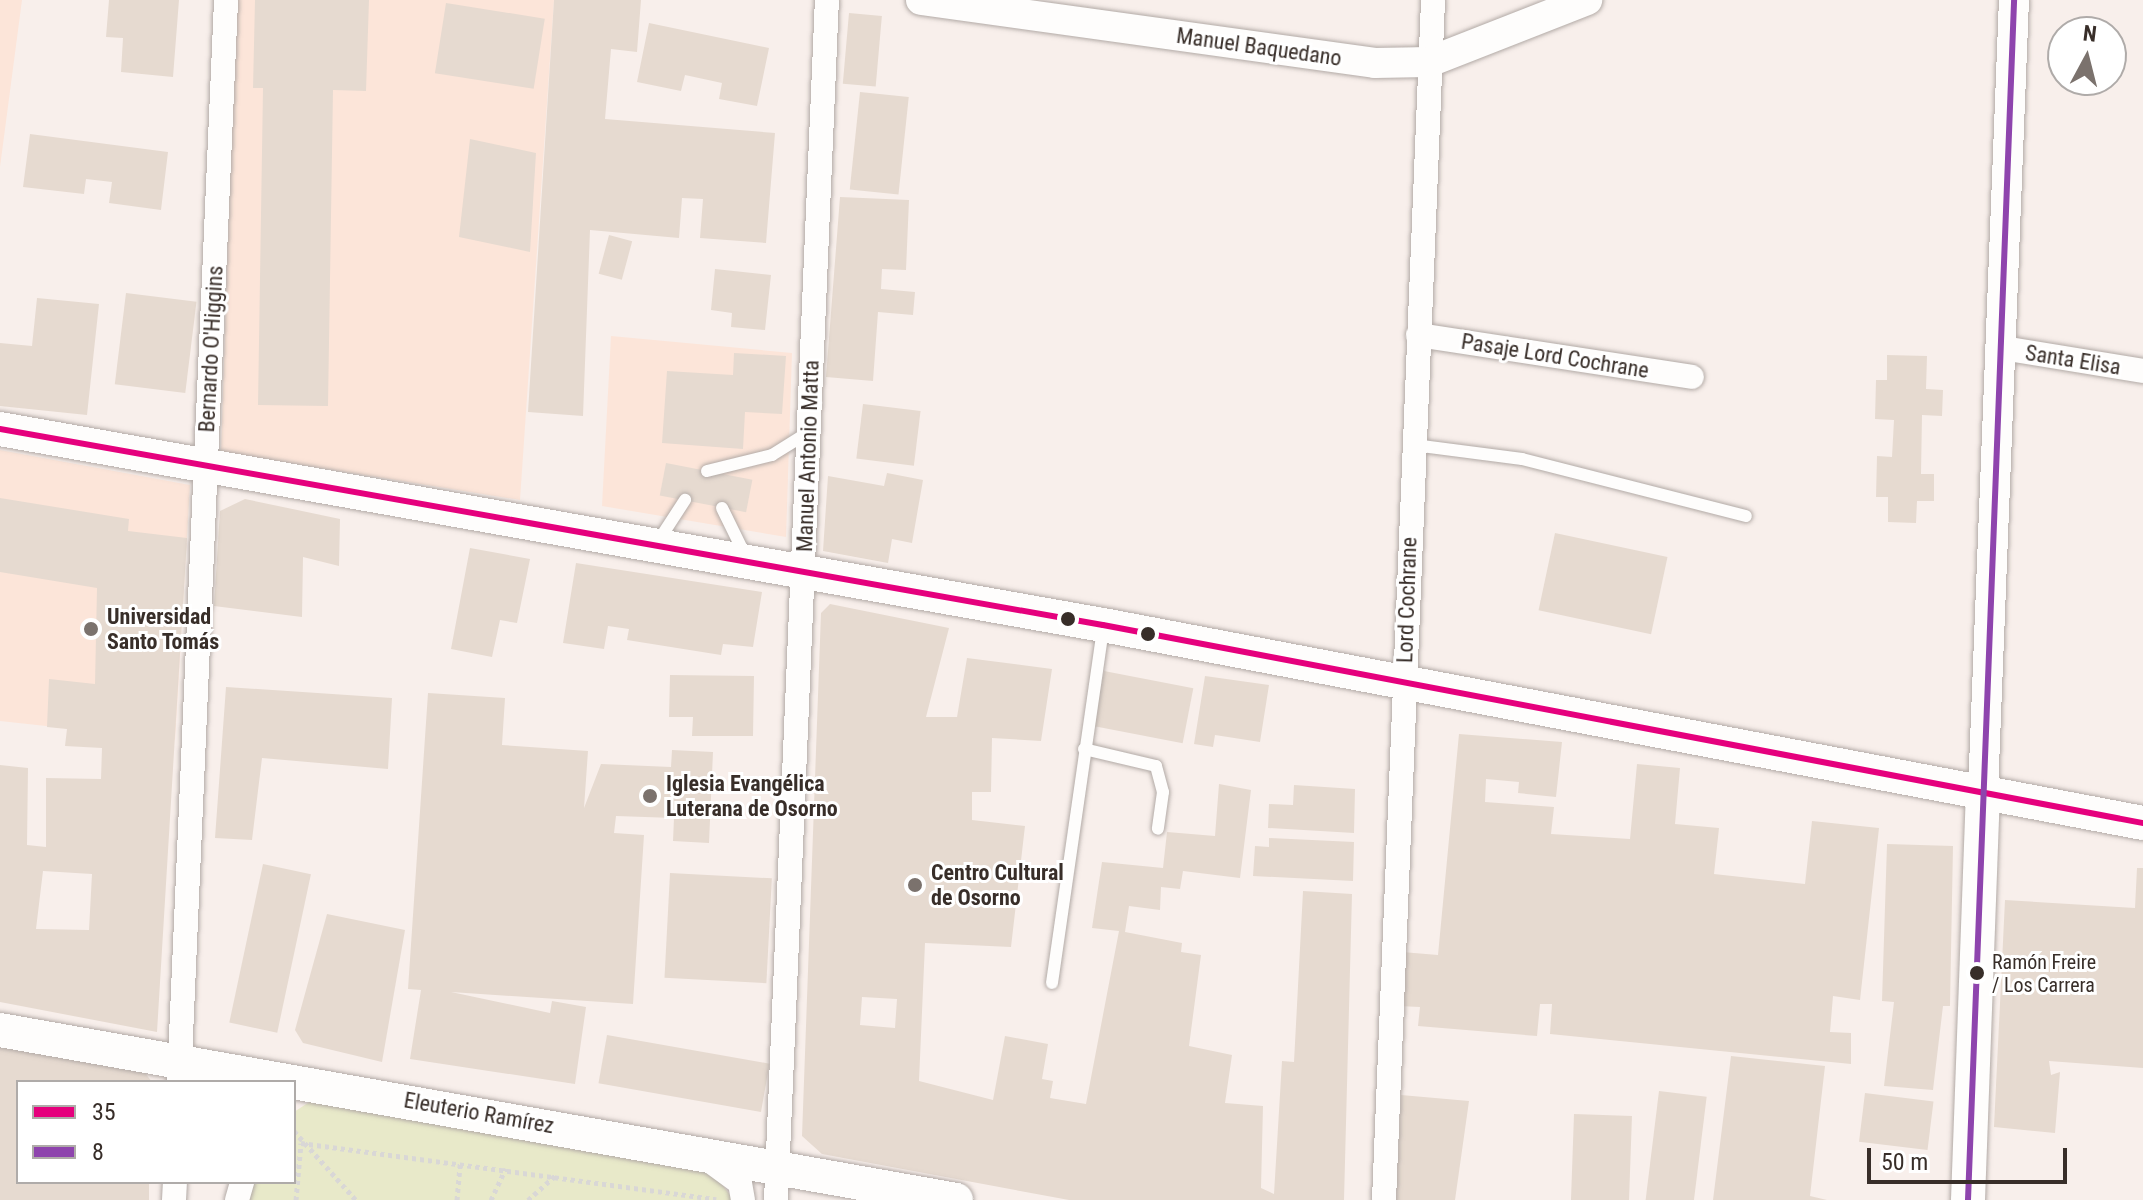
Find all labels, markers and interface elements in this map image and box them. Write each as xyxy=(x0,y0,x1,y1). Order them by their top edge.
north arrow xyxy=(2047,16,2127,96)
text: N xyxy=(2082,20,2098,47)
street label: Manuel Baquedano xyxy=(1175,22,1343,72)
street label: Bernardo O'Higgins xyxy=(193,265,229,433)
street label: Pasaje Lord Cochrane xyxy=(1459,328,1651,384)
street label: Santa Elisa xyxy=(2023,339,2123,381)
street label: Manuel Antonio Matta xyxy=(791,360,825,552)
street label: Lord Cochrane xyxy=(1392,537,1422,663)
place label: Universidad Santo Tomás xyxy=(107,603,220,654)
unlabelled marker xyxy=(1060,611,1076,627)
marker: Universidad Santo Tomás xyxy=(82,620,100,638)
unlabelled marker xyxy=(1140,626,1156,642)
place label: Iglesia Evangélica Luterana de Osorno xyxy=(666,770,838,822)
marker: Iglesia Evangélica Luterana de Osorno xyxy=(641,787,659,805)
place label: Centro Cultural de Osorno xyxy=(931,859,1064,910)
marker: Centro Cultural de Osorno xyxy=(906,876,924,894)
place label: Ramón Freire / Los Carrera xyxy=(1992,950,2096,997)
marker: Ramón Freire / Los Carrera xyxy=(1969,965,1985,981)
legend xyxy=(16,1080,296,1184)
street label: Eleuterio Ramírez xyxy=(402,1087,556,1139)
text: 35 xyxy=(92,1098,116,1126)
scale bar xyxy=(1871,1132,2071,1182)
text: 8 xyxy=(92,1138,104,1166)
text: 50 m xyxy=(1881,1148,1928,1176)

